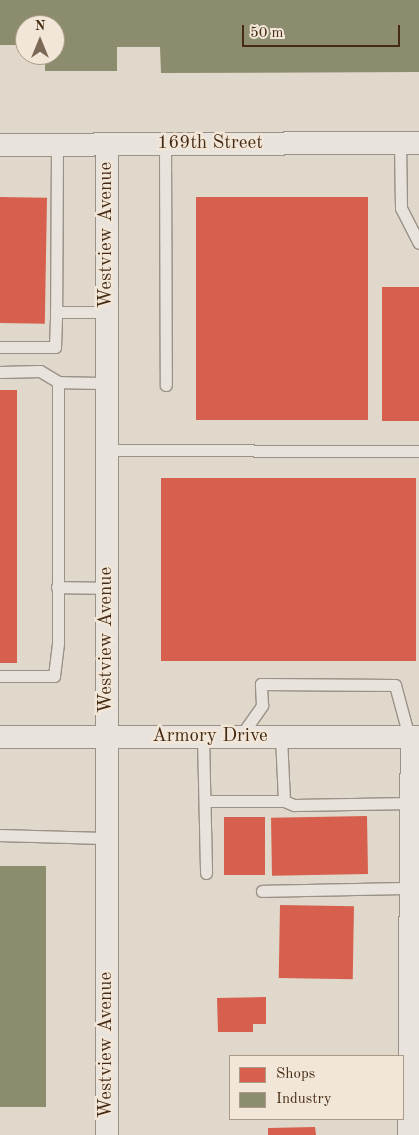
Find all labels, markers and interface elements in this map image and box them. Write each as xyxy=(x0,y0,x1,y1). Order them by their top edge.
north arrow xyxy=(15,15,65,65)
scale bar xyxy=(244,15,402,47)
text: N xyxy=(35,19,45,33)
text: 50 m xyxy=(250,26,284,41)
street label: 169th Street xyxy=(157,133,263,155)
street label: Westview Avenue xyxy=(96,162,118,308)
street label: Westview Avenue xyxy=(96,567,118,713)
street label: Armory Drive xyxy=(152,726,268,748)
street label: Westview Avenue xyxy=(96,972,118,1118)
legend xyxy=(229,1055,404,1120)
text: Shops xyxy=(276,1067,315,1082)
text: Industry xyxy=(276,1092,332,1107)

